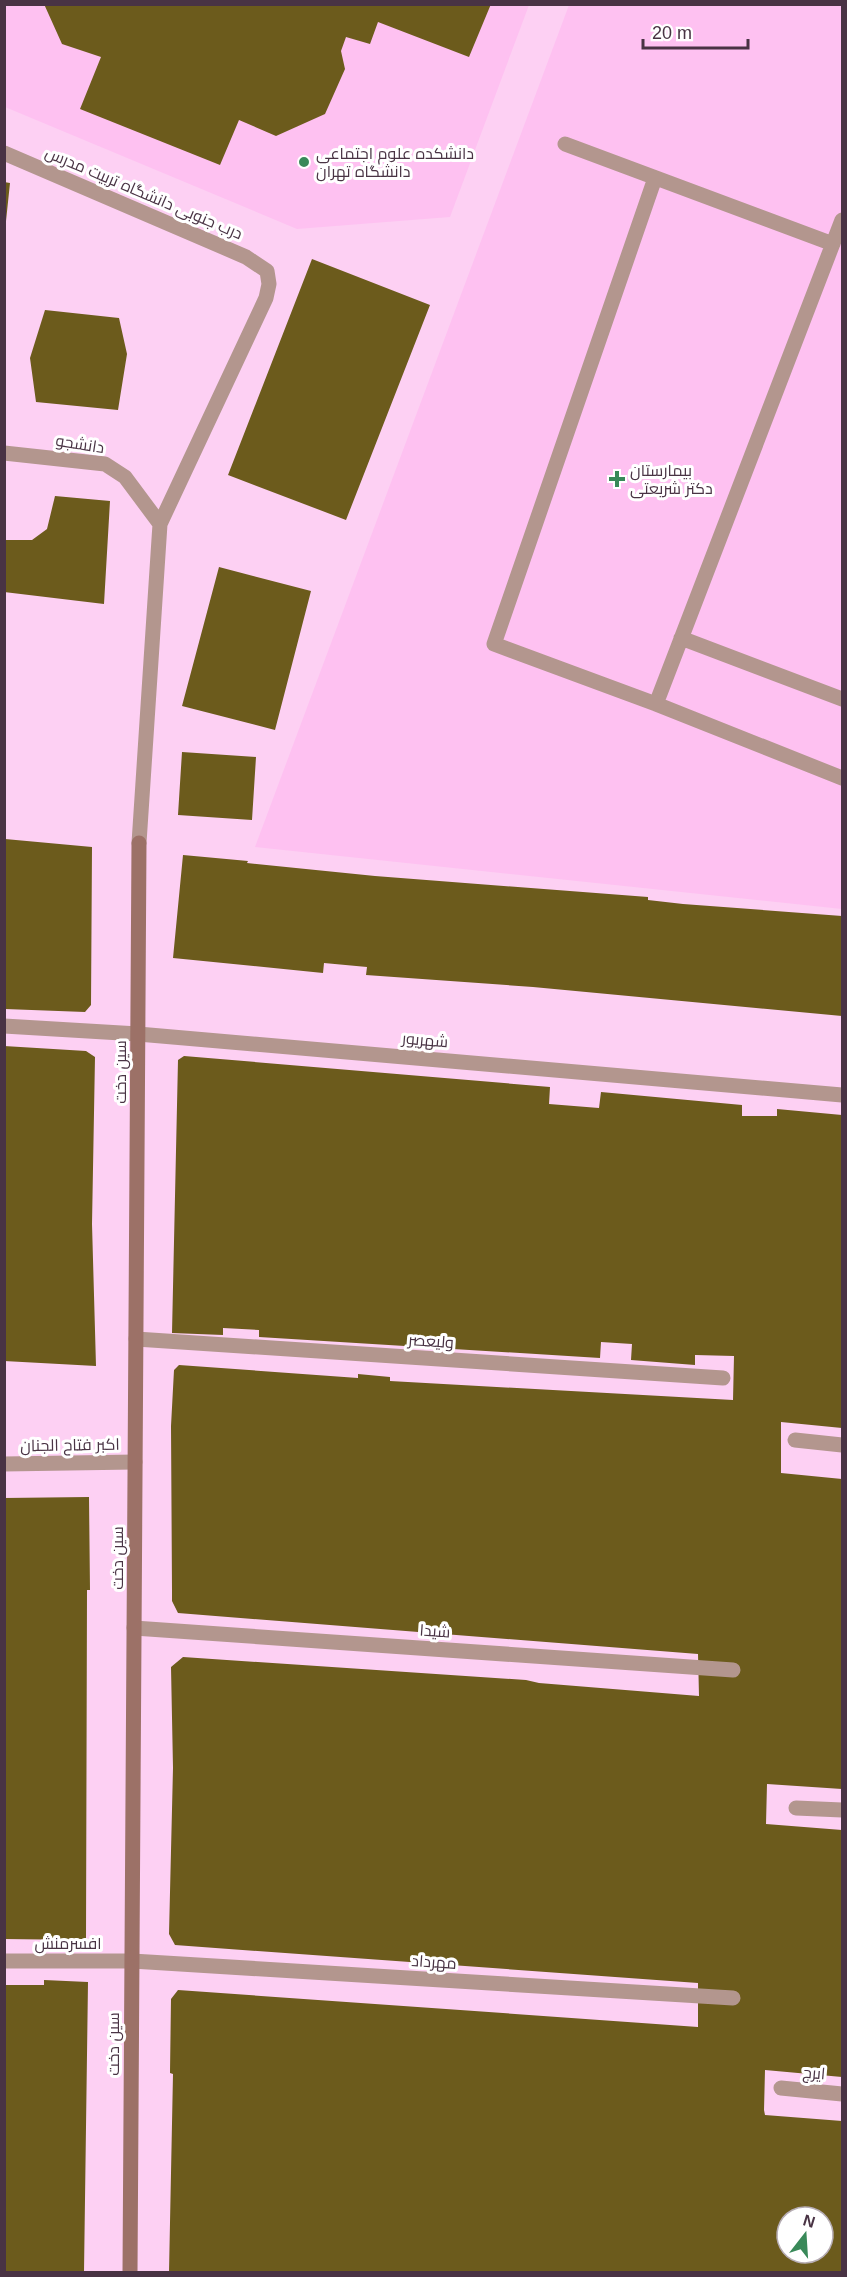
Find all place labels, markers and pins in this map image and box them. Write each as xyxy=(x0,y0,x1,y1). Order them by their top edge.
place label: دانشکده علوم اجتماعی دانشگاه تهران xyxy=(316,145,474,182)
marker: دانشکده علوم اجتماعی دانشگاه تهران xyxy=(297,155,311,169)
place label: بیمارستان دکتر شریعتی xyxy=(630,462,713,499)
marker: بیمارستان دکتر شریعتی xyxy=(608,470,626,488)

